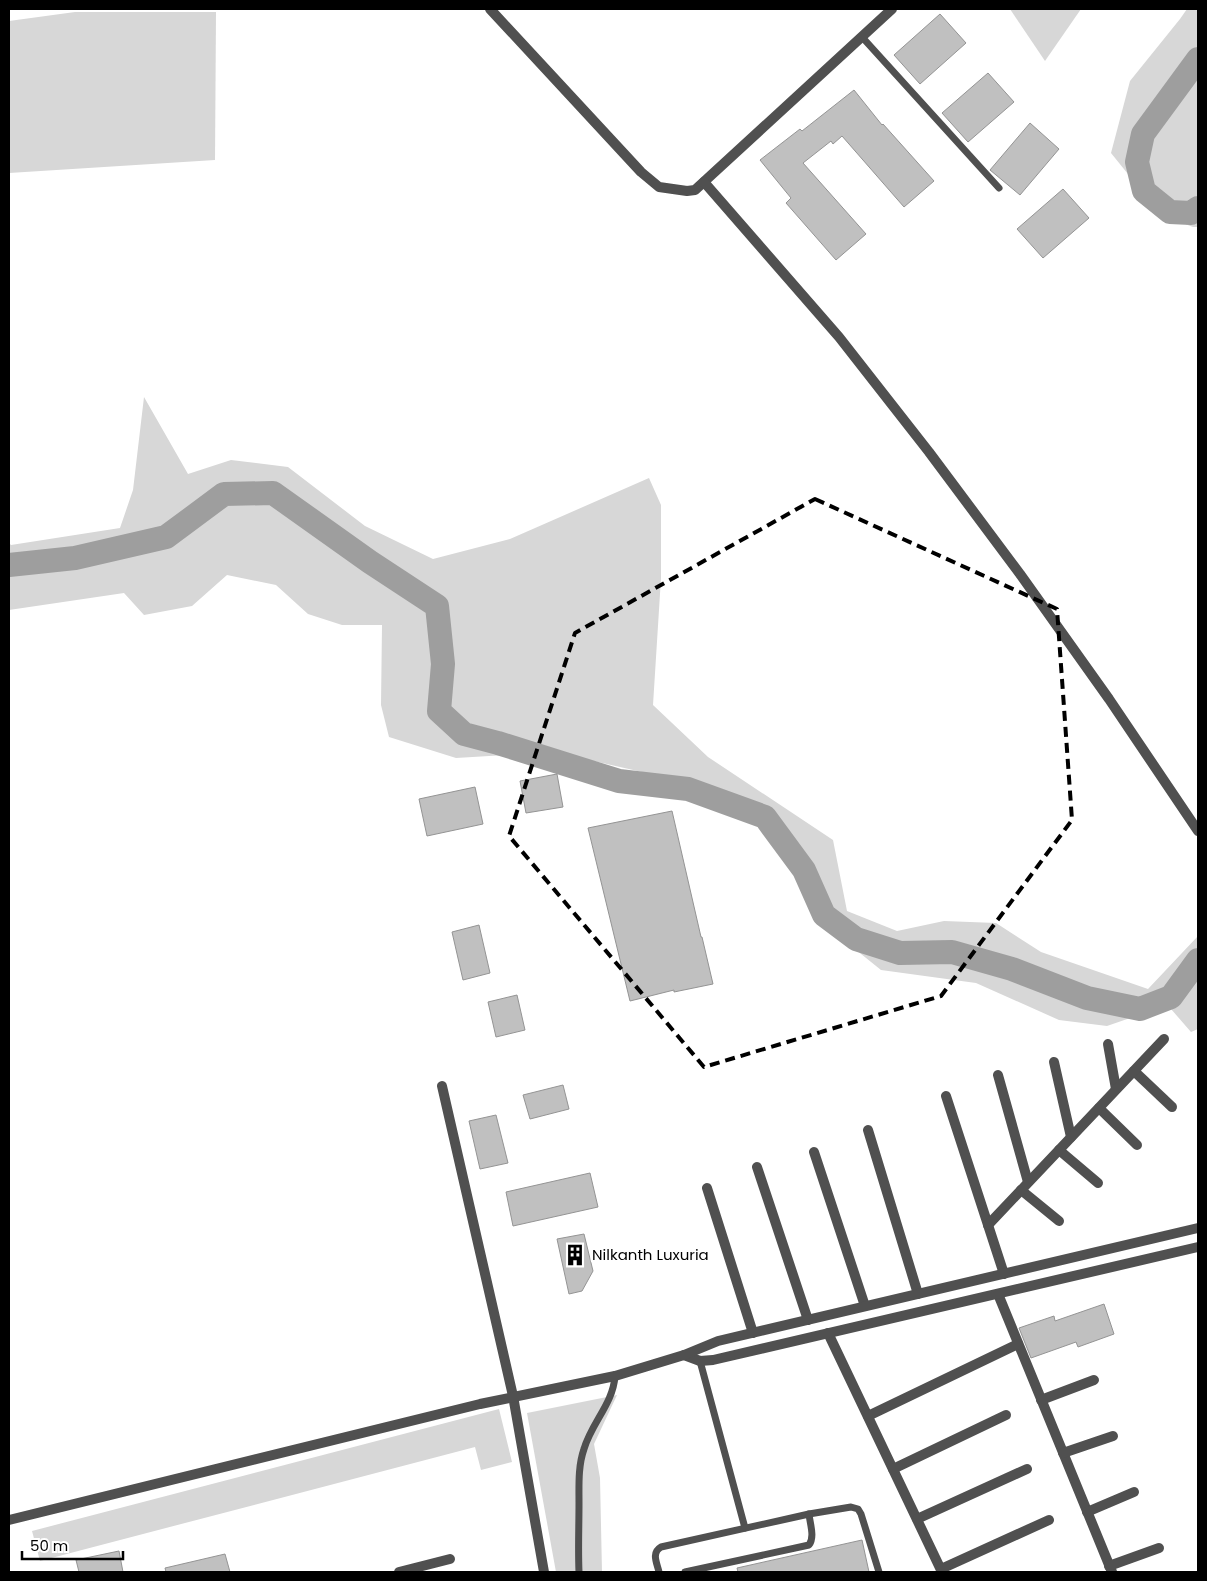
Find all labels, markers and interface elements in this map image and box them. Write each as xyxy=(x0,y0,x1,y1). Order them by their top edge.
building icon: Nilkanth Luxuria xyxy=(562,1242,588,1268)
place label: Nilkanth Luxuria xyxy=(592,1244,709,1265)
scale bar xyxy=(22,1528,124,1560)
text: 50 m xyxy=(30,1535,68,1556)

